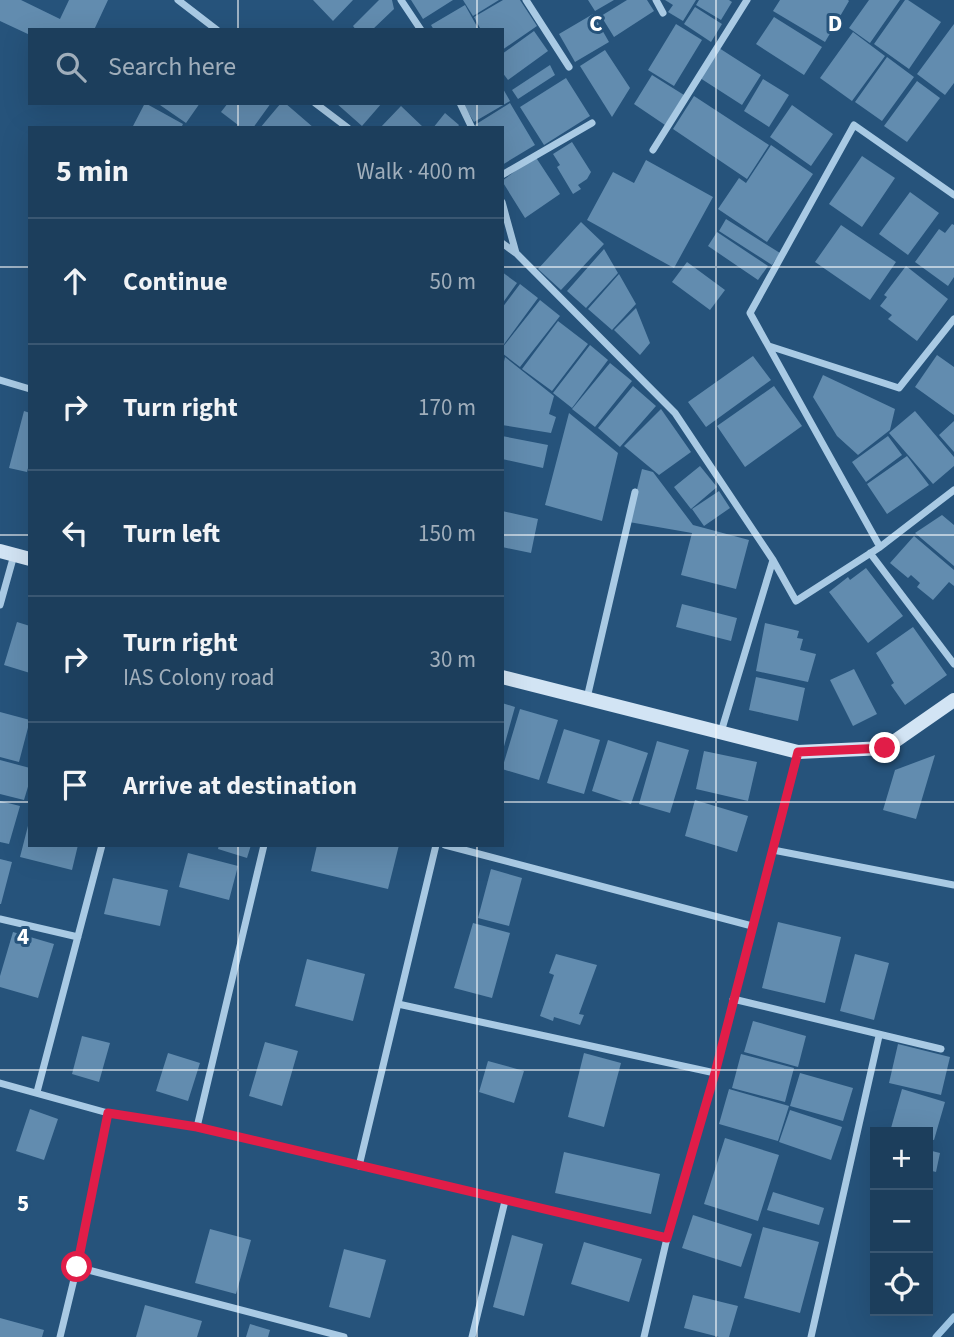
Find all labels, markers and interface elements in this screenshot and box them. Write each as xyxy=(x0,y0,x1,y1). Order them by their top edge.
text: C xyxy=(589,7,603,40)
text: D xyxy=(828,7,842,40)
search box xyxy=(28,28,504,105)
icon: search xyxy=(52,48,90,86)
text: Search here xyxy=(108,48,236,85)
text: 5 min xyxy=(56,150,129,193)
text: Walk · 400 m xyxy=(357,155,476,188)
icon: ahead xyxy=(56,262,94,300)
text: Continue xyxy=(123,263,228,300)
text: 50 m xyxy=(429,265,476,298)
icon: right xyxy=(56,388,94,426)
text: Turn right xyxy=(123,389,238,426)
text: 170 m xyxy=(418,391,476,424)
icon: left xyxy=(56,514,94,552)
text: Turn left xyxy=(123,515,220,552)
text: 150 m xyxy=(418,517,476,550)
text: Turn right xyxy=(123,624,238,661)
icon: right xyxy=(56,640,94,678)
text: 30 m xyxy=(429,643,476,676)
text: IAS Colony road xyxy=(123,661,275,694)
route end xyxy=(869,732,900,763)
icon: arrive xyxy=(56,766,94,804)
text: Arrive at destination xyxy=(123,767,357,804)
text: 4 xyxy=(17,920,29,953)
map controls xyxy=(870,1127,933,1316)
button: + xyxy=(870,1127,933,1190)
text: 5 xyxy=(17,1187,29,1220)
button: − xyxy=(870,1190,933,1253)
route start xyxy=(61,1251,92,1282)
button: locate xyxy=(870,1253,933,1316)

